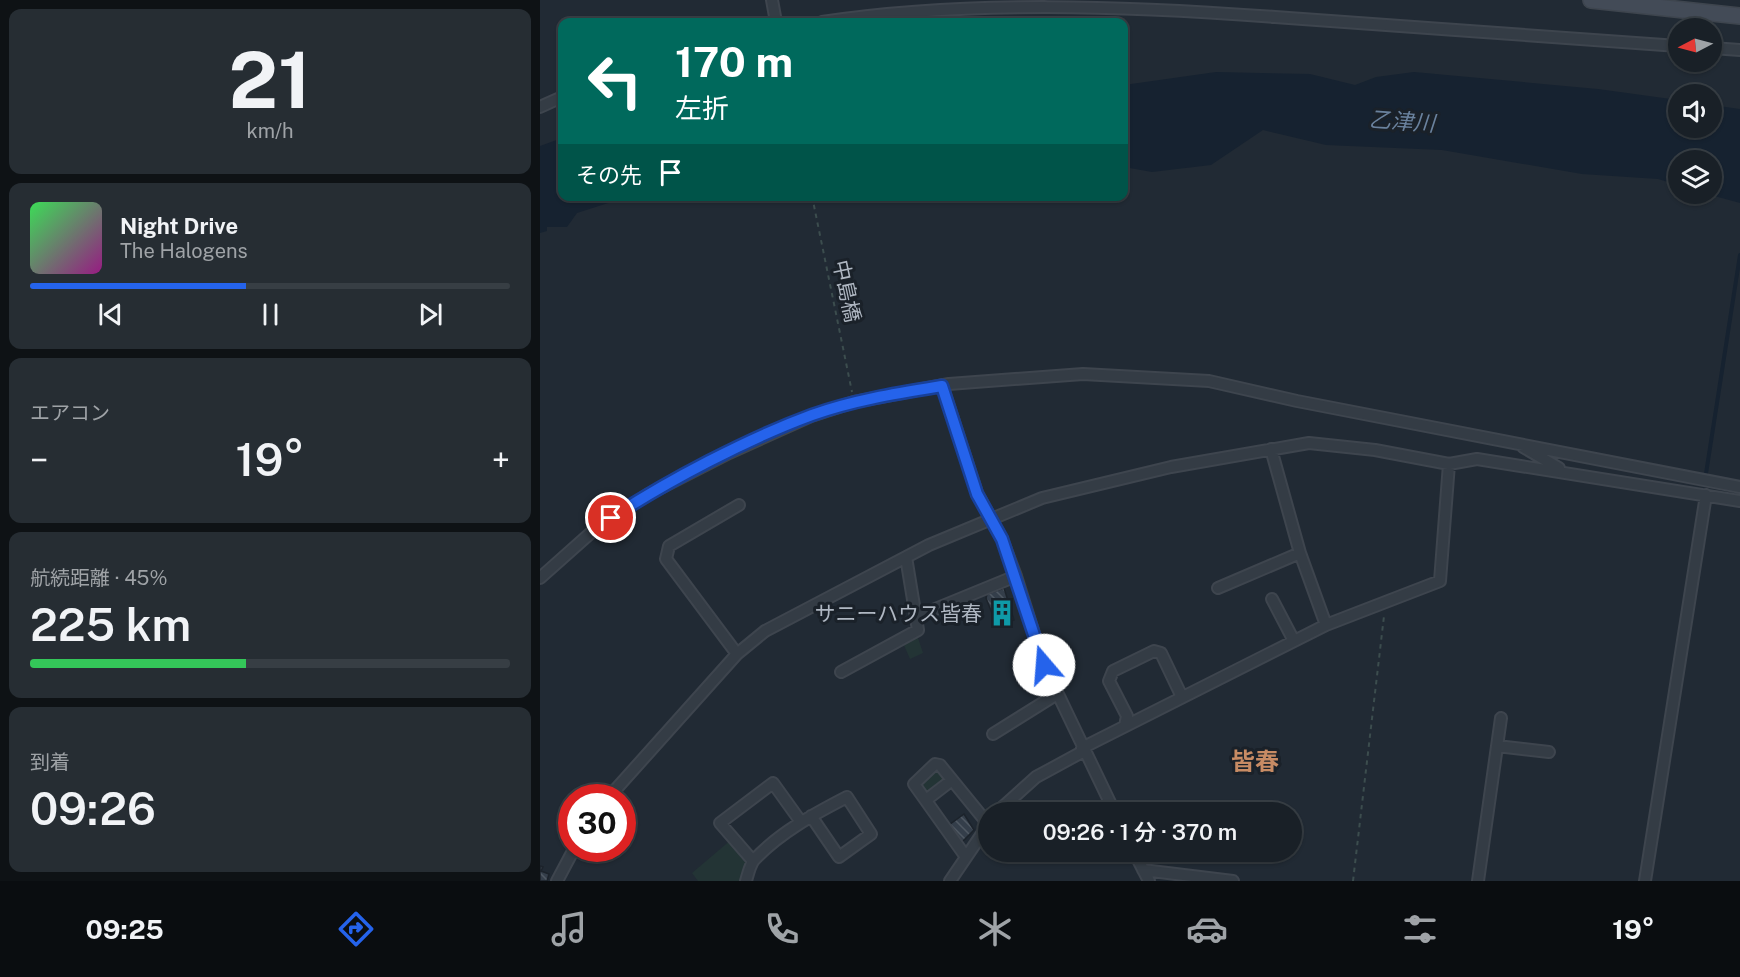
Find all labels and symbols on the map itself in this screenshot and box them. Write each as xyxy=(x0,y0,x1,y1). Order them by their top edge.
north arrow xyxy=(1668,18,1722,72)
water label: 乙津川 xyxy=(1368,106,1438,136)
street label: 中島橋 xyxy=(828,258,866,324)
pin xyxy=(585,492,636,543)
building icon: サニーハウス皆春 xyxy=(987,598,1017,628)
place label: サニーハウス皆春 xyxy=(814,601,982,626)
position arrow xyxy=(1012,633,1076,697)
district label: 皆春 xyxy=(1231,747,1279,775)
speed limit sign: 30 xyxy=(558,784,636,862)

